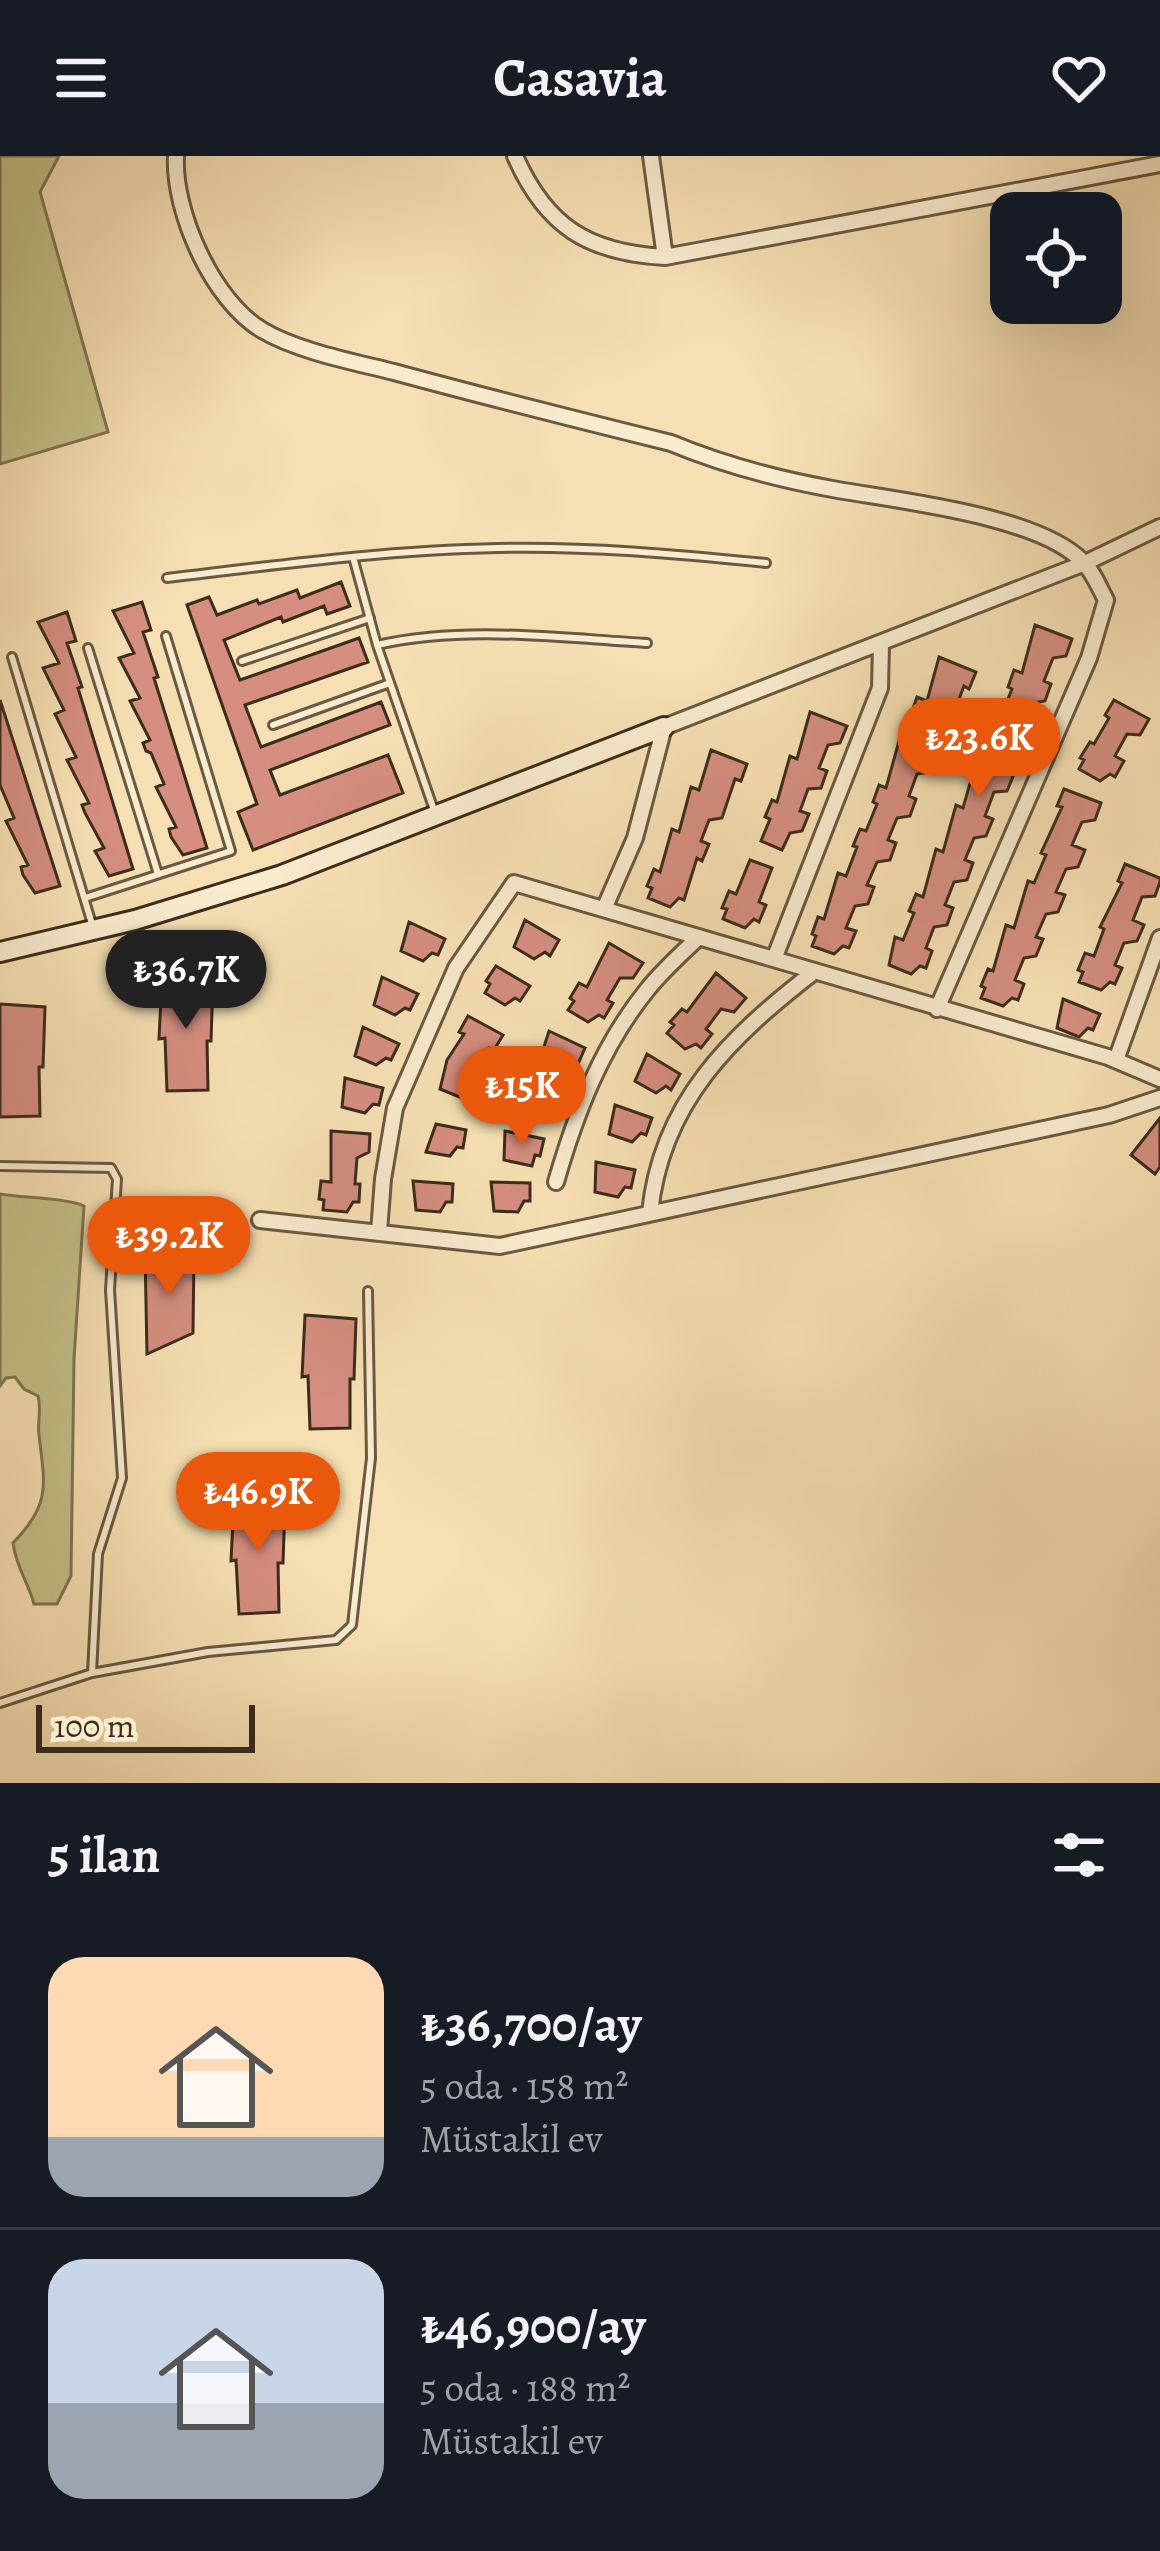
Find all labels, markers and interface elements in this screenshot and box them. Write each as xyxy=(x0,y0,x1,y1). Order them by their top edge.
text: Casavia xyxy=(493,41,667,115)
icon: menu xyxy=(48,45,114,111)
icon: heart xyxy=(1046,45,1112,111)
map controls xyxy=(990,192,1122,324)
button: locate xyxy=(990,192,1122,324)
pin: ₺23.6K xyxy=(881,698,1077,800)
text: ₺23.6K xyxy=(924,710,1034,763)
pin: ₺36.7K xyxy=(88,930,284,1032)
text: ₺36.7K xyxy=(132,942,240,995)
pin: ₺15K xyxy=(451,1046,593,1148)
text: ₺15K xyxy=(484,1058,560,1111)
pin: ₺39.2K xyxy=(71,1196,267,1298)
text: ₺39.2K xyxy=(114,1208,224,1261)
pin: ₺46.9K xyxy=(160,1452,356,1554)
text: ₺46.9K xyxy=(203,1464,313,1517)
scale bar xyxy=(36,1699,255,1752)
text: 100 m xyxy=(54,1703,134,1748)
text: 5 ilan xyxy=(48,1820,160,1890)
icon: filters xyxy=(1046,1822,1112,1888)
text: ₺36,700/ay xyxy=(420,1989,642,2059)
icon: home xyxy=(144,2005,288,2149)
text: 5 oda · 158 m² xyxy=(420,2059,628,2112)
text: Müstakil ev xyxy=(420,2112,603,2165)
text: ₺46,900/ay xyxy=(420,2291,646,2361)
icon: home xyxy=(144,2307,288,2451)
text: 5 oda · 188 m² xyxy=(420,2361,630,2414)
text: Müstakil ev xyxy=(420,2414,603,2467)

